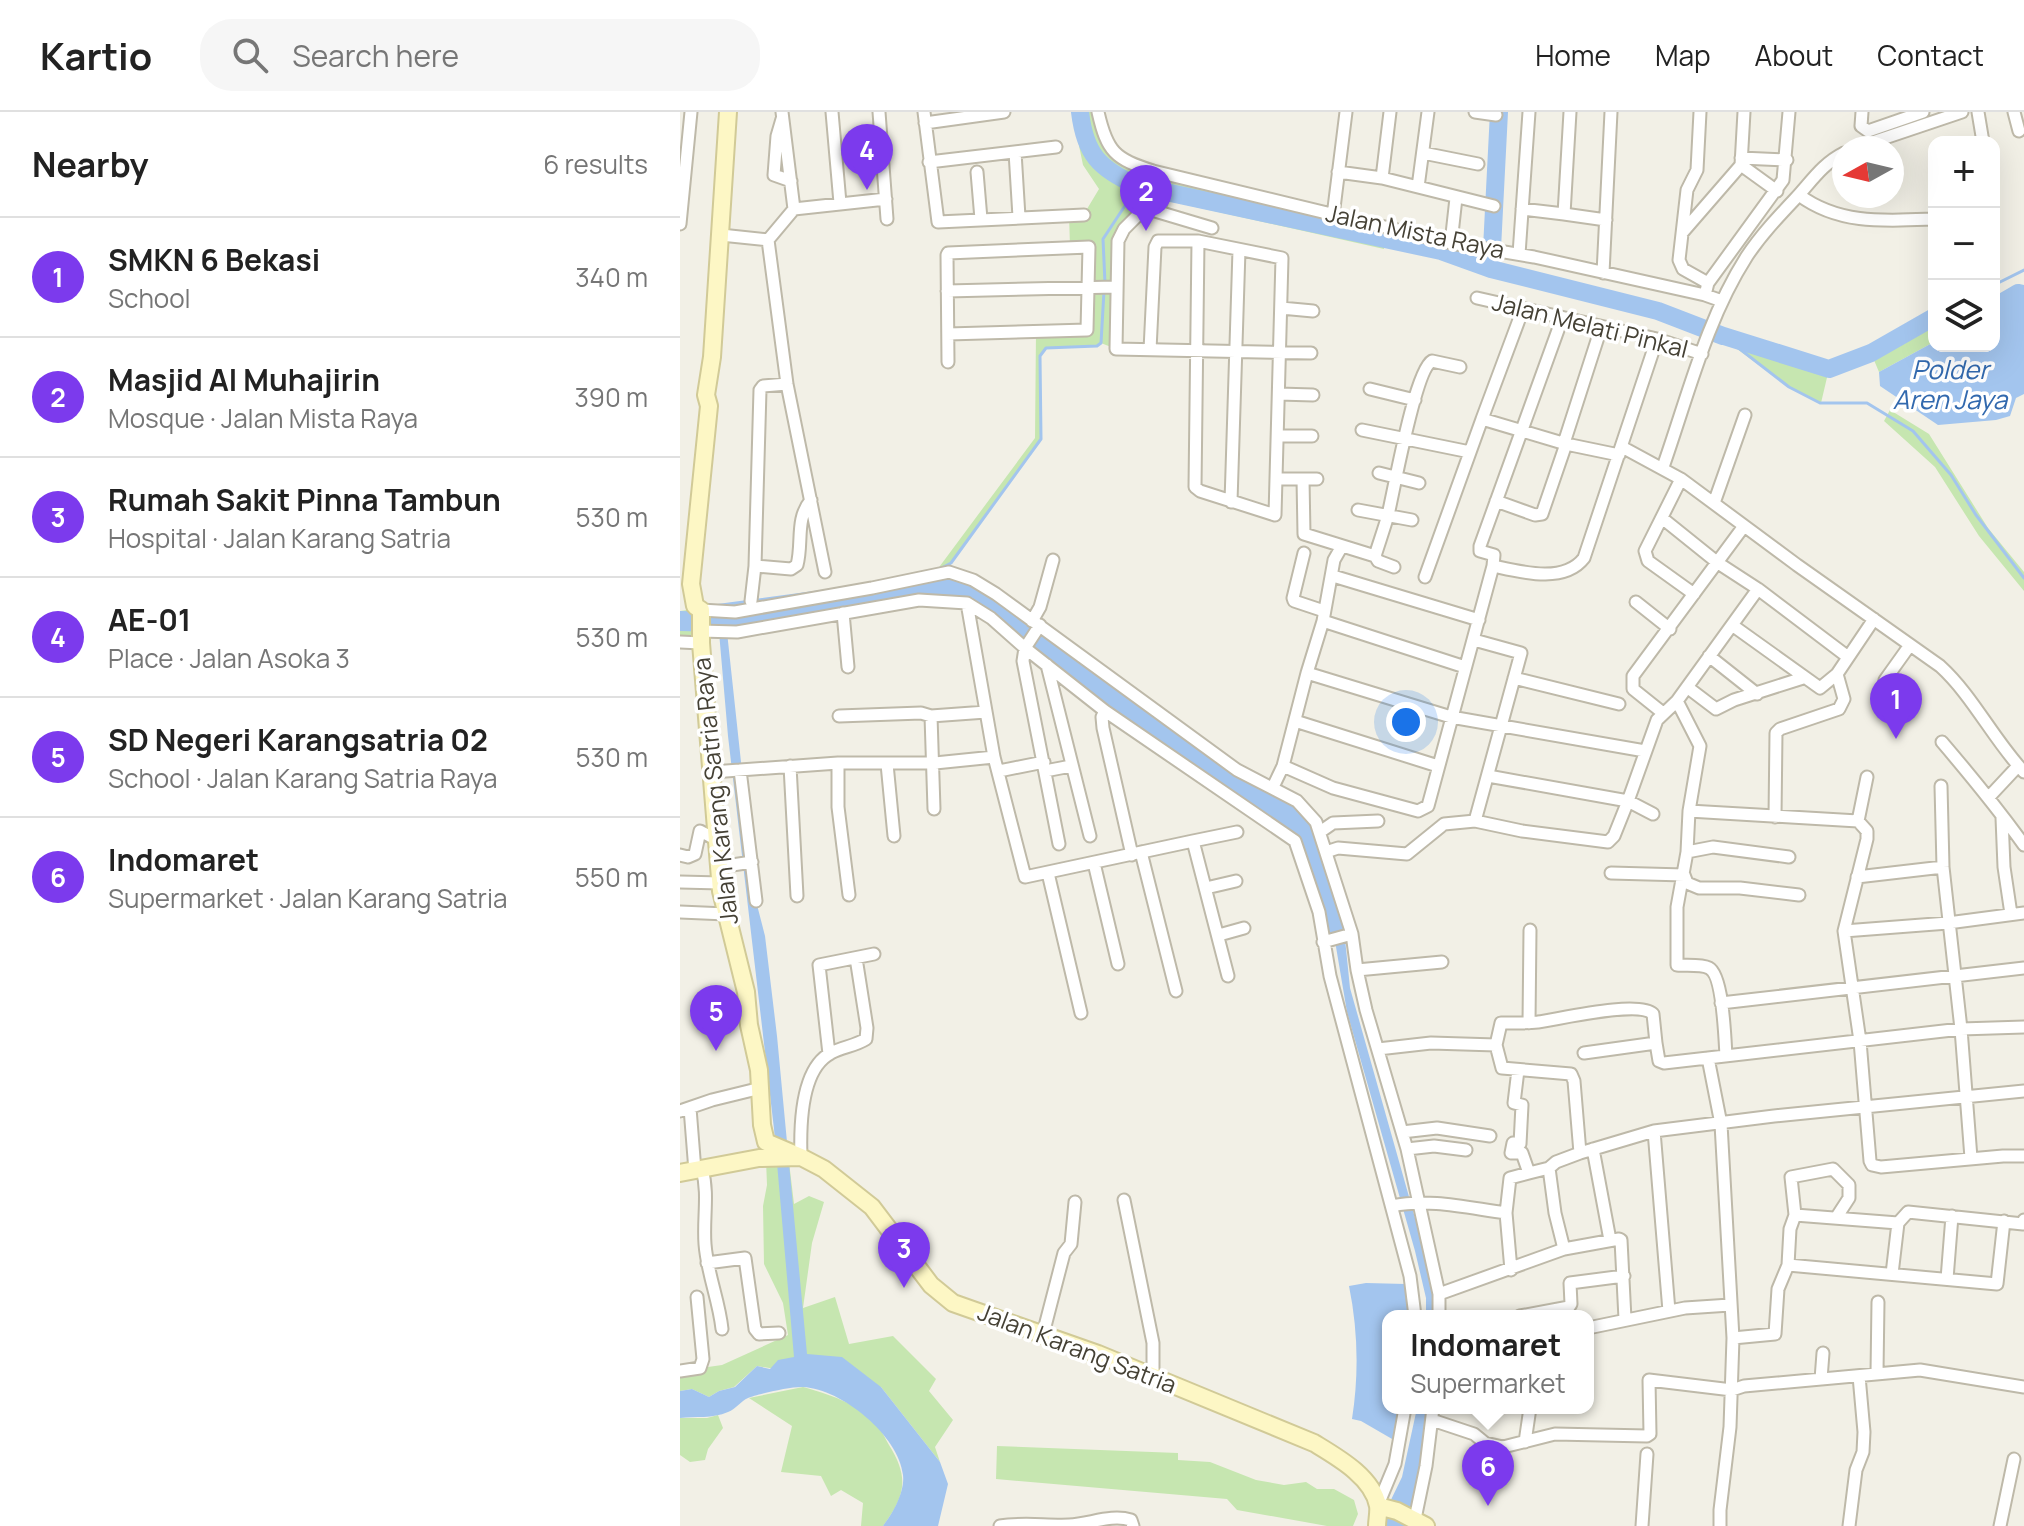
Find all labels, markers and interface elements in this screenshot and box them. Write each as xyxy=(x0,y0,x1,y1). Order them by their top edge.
search box xyxy=(200,19,760,91)
text: Kartio xyxy=(40,29,152,81)
icon: search xyxy=(228,33,272,77)
text: Search here xyxy=(292,35,459,76)
text: Home xyxy=(1535,36,1611,74)
text: Map xyxy=(1655,36,1711,74)
text: About xyxy=(1755,36,1833,74)
text: Contact xyxy=(1877,36,1984,74)
pin: 4 xyxy=(841,124,893,190)
north arrow xyxy=(1832,136,1904,208)
map controls xyxy=(1928,136,2000,352)
button: + xyxy=(1928,136,2000,208)
text: Nearby xyxy=(32,141,148,187)
text: 6 results xyxy=(543,146,648,182)
pin: 2 xyxy=(1120,165,1172,231)
street label: Jalan Mista Raya xyxy=(1323,195,1508,266)
button: − xyxy=(1928,208,2000,280)
text: SMKN 6 Bekasi xyxy=(108,239,320,280)
text: 1 xyxy=(52,259,64,295)
text: 340 m xyxy=(575,259,648,295)
text: School xyxy=(108,280,191,316)
button: layers xyxy=(1928,280,2000,352)
street label: Jalan Melati Pinkal xyxy=(1489,284,1692,365)
water label: Polder Aren Jaya xyxy=(1893,351,2009,417)
text: Masjid Al Muhajirin xyxy=(108,359,380,400)
text: 2 xyxy=(50,379,66,415)
text: 390 m xyxy=(574,379,648,415)
text: Mosque · Jalan Mista Raya xyxy=(108,400,418,436)
text: Rumah Sakit Pinna Tambun xyxy=(108,479,501,520)
text: 3 xyxy=(50,499,66,535)
text: 530 m xyxy=(575,499,648,535)
text: Hospital · Jalan Karang Satria xyxy=(108,520,451,556)
text: AE-01 xyxy=(108,599,191,640)
text: 4 xyxy=(50,619,66,655)
text: 530 m xyxy=(575,619,648,655)
text: Place · Jalan Asoka 3 xyxy=(108,640,350,676)
street label: Jalan Karang Satria Raya xyxy=(684,656,745,926)
pin: 1 xyxy=(1870,673,1922,739)
your location xyxy=(1386,702,1426,742)
text: SD Negeri Karangsatria 02 xyxy=(108,719,488,760)
text: 5 xyxy=(50,739,66,775)
text: 530 m xyxy=(575,739,648,775)
text: School · Jalan Karang Satria Raya xyxy=(108,760,498,796)
text: Indomaret xyxy=(108,839,259,880)
text: 6 xyxy=(50,859,66,895)
text: 550 m xyxy=(575,859,648,895)
text: Supermarket · Jalan Karang Satria xyxy=(108,880,507,916)
pin: 5 xyxy=(690,985,742,1051)
pin: 3 xyxy=(878,1222,930,1288)
street label: Jalan Karang Satria xyxy=(974,1295,1182,1401)
popup xyxy=(1382,1310,1594,1414)
text: Indomaret xyxy=(1410,1324,1561,1365)
text: Supermarket xyxy=(1410,1365,1566,1401)
pin: 6 xyxy=(1462,1440,1514,1506)

